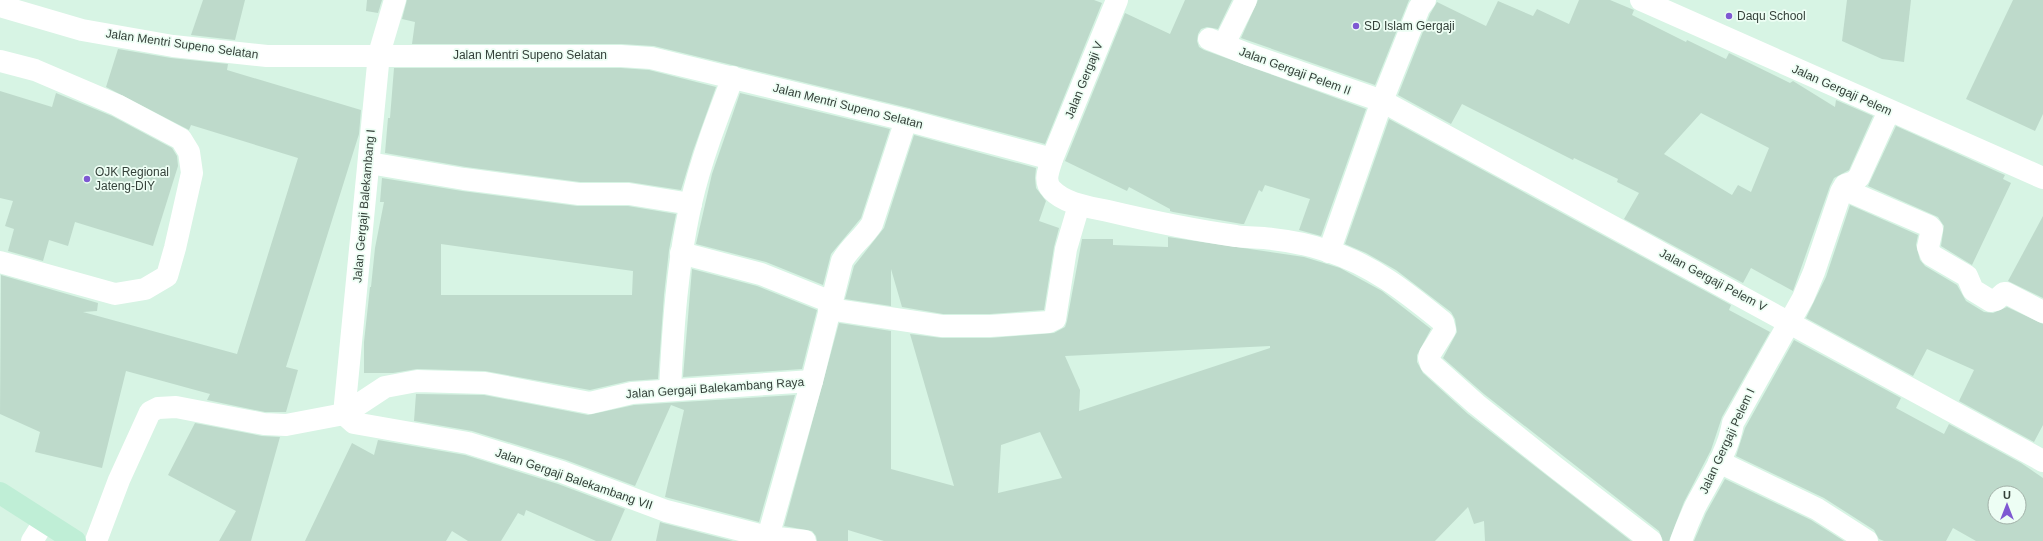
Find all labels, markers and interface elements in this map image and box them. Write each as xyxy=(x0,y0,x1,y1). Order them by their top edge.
place label: Daqu School xyxy=(1737,9,1806,23)
marker: Daqu School xyxy=(1724,11,1734,21)
place label: SD Islam Gergaji xyxy=(1364,19,1455,33)
marker: SD Islam Gergaji xyxy=(1351,21,1361,31)
street label: Jalan Mentri Supeno Selatan xyxy=(105,26,259,62)
street label: Jalan Gergaji V xyxy=(1062,39,1106,121)
street label: Jalan Gergaji Pelem II xyxy=(1237,44,1353,98)
street label: Jalan Mentri Supeno Selatan xyxy=(453,48,607,62)
street label: Jalan Gergaji Pelem xyxy=(1790,62,1894,118)
street label: Jalan Mentri Supeno Selatan xyxy=(772,81,924,131)
street label: Jalan Gergaji Balekambang I xyxy=(350,129,378,283)
place label: OJK Regional Jateng-DIY xyxy=(95,165,169,193)
marker: OJK Regional Jateng-DIY xyxy=(82,174,92,184)
street label: Jalan Gergaji Pelem V xyxy=(1657,246,1769,314)
street label: Jalan Gergaji Balekambang Raya xyxy=(625,375,805,401)
street label: Jalan Gergaji Pelem I xyxy=(1696,386,1758,496)
street label: Jalan Gergaji Balekambang VII xyxy=(494,445,654,513)
north arrow xyxy=(1987,485,2027,525)
text: U xyxy=(2003,489,2011,501)

